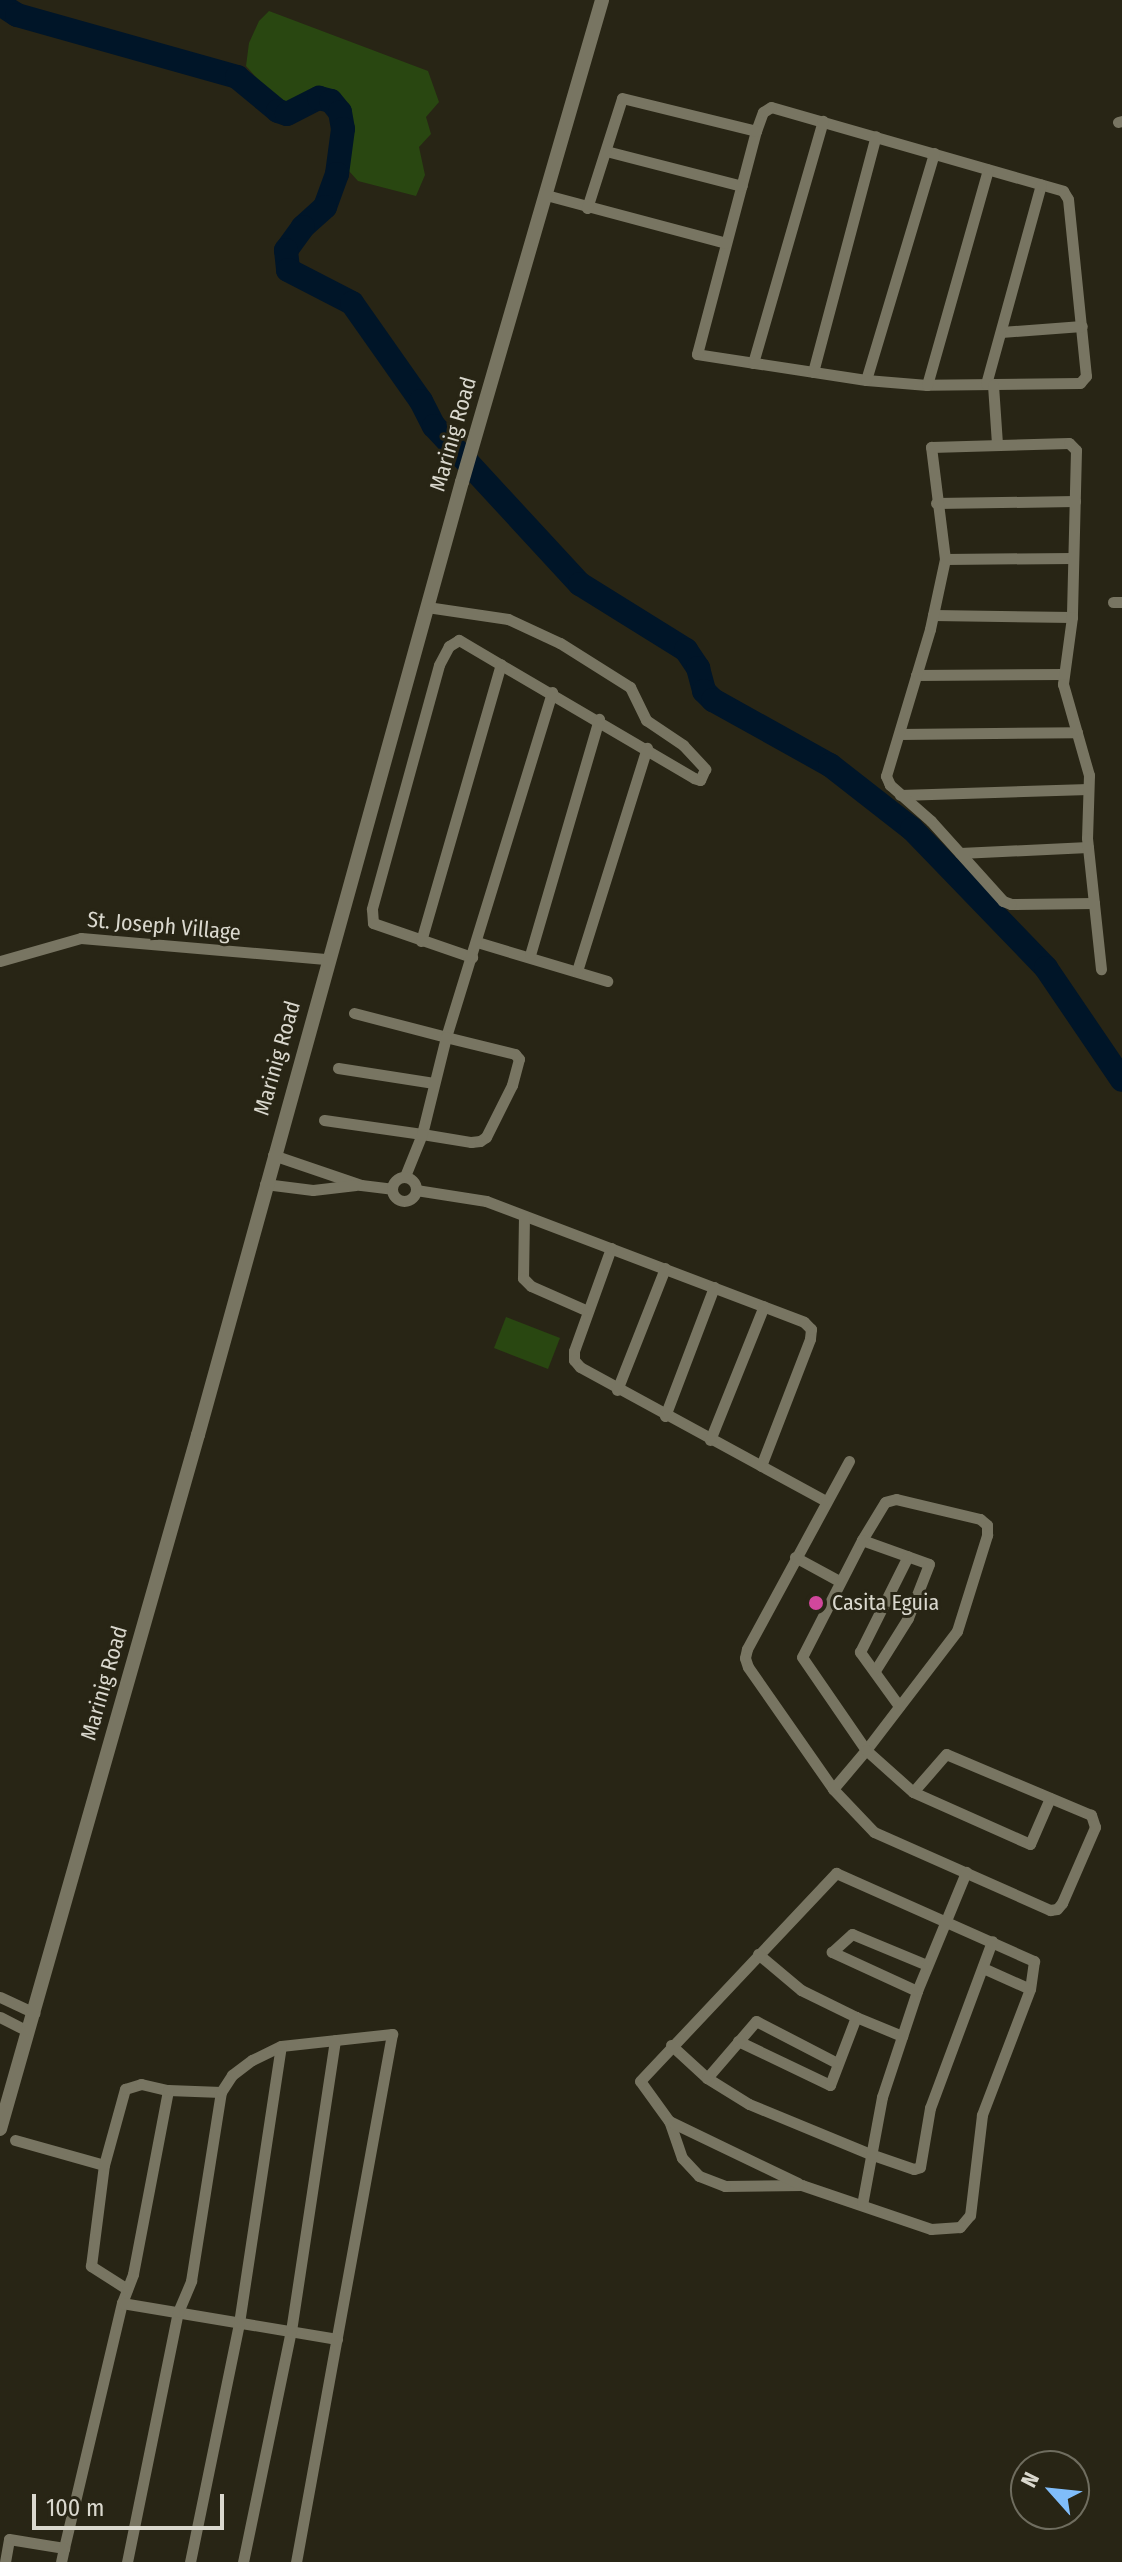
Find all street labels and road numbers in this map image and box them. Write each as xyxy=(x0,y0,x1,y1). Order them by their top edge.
street label: Marinig Road xyxy=(424,374,482,494)
street label: St. Joseph Village xyxy=(86,906,242,946)
street label: Marinig Road xyxy=(248,998,306,1118)
street label: Marinig Road xyxy=(75,1623,133,1743)

